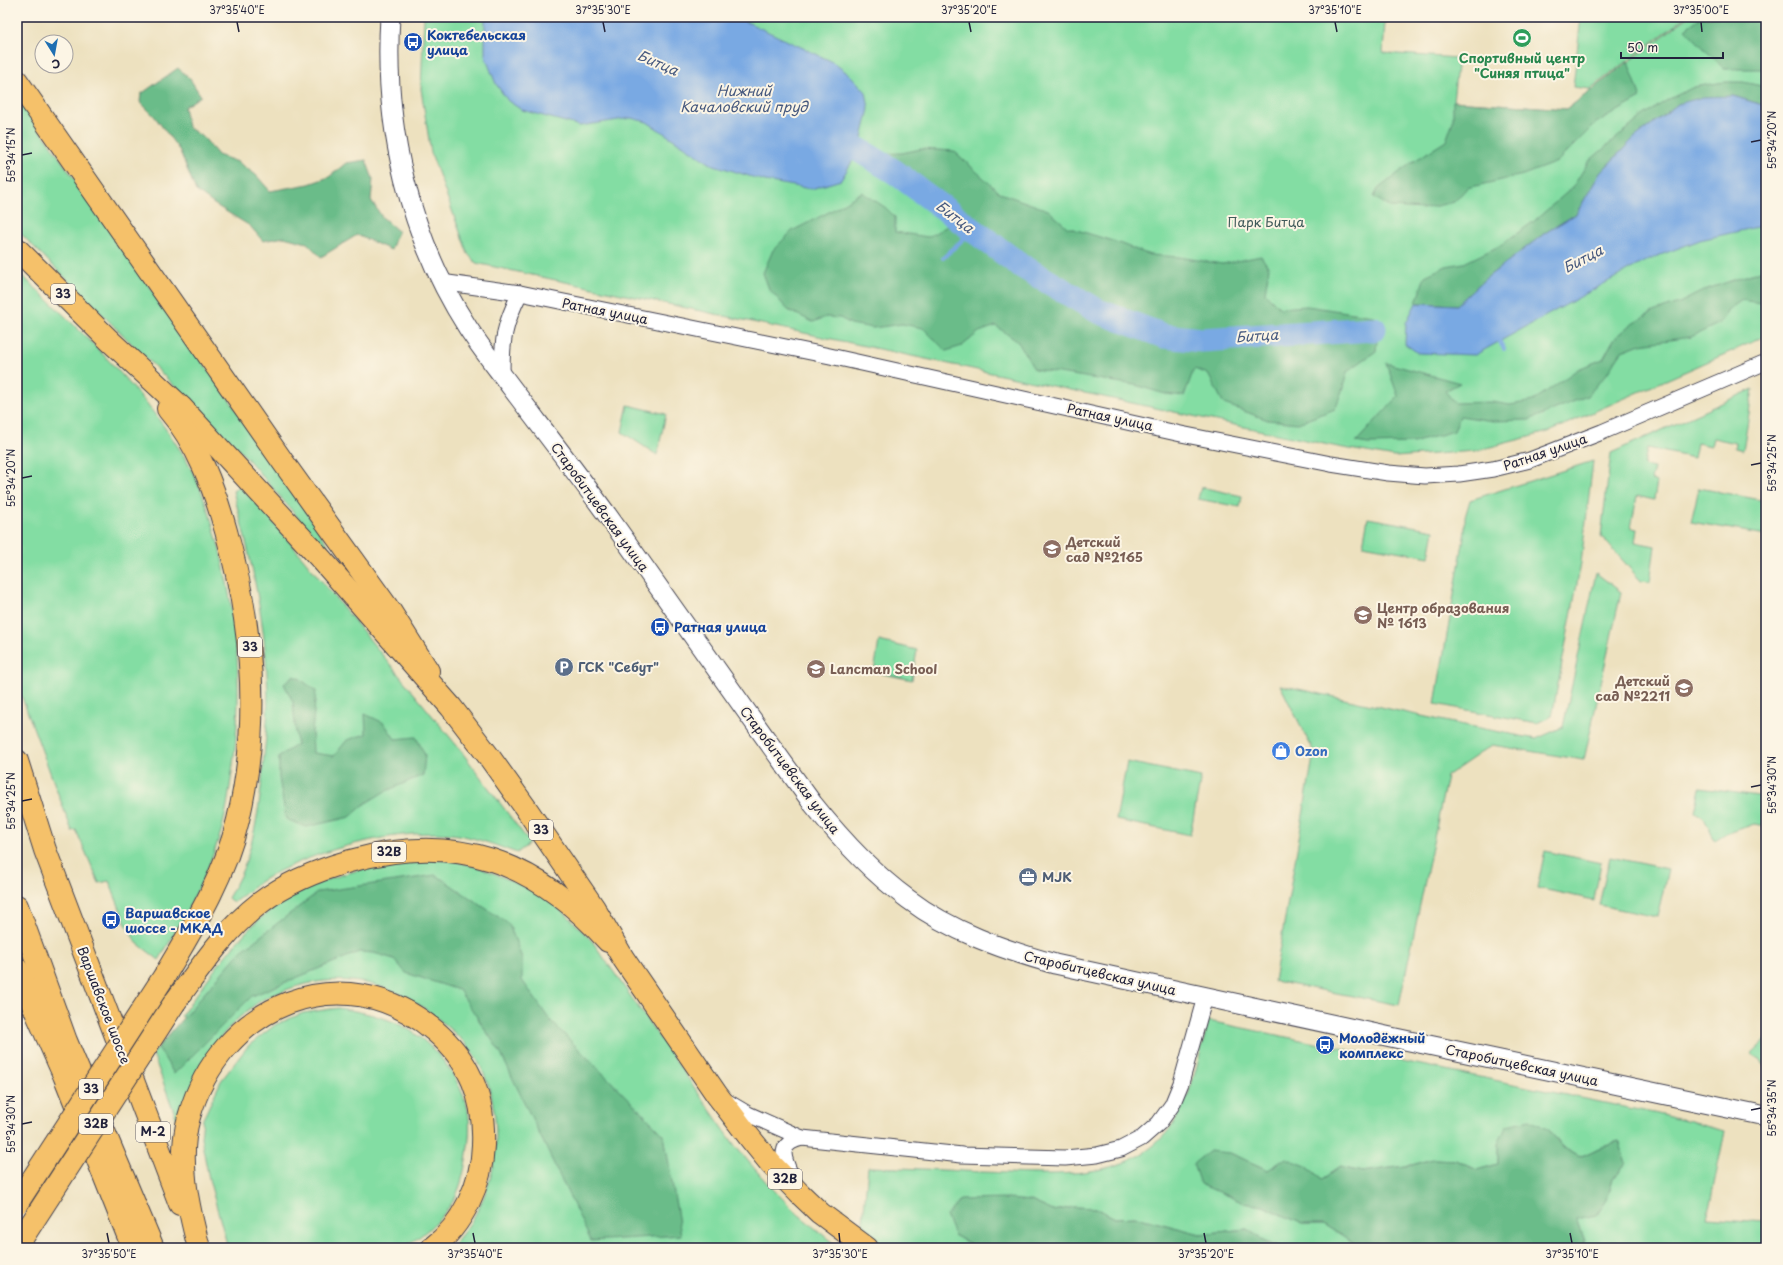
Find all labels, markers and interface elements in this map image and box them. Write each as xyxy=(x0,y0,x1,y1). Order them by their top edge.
text: 37°35'40"E xyxy=(209,2,265,17)
text: 37°35'30"E xyxy=(575,2,631,17)
text: 37°35'20"E xyxy=(941,2,997,17)
text: 37°35'10"E xyxy=(1308,2,1362,17)
text: 37°35'00"E xyxy=(1673,2,1729,17)
place label: Коктебельская улица xyxy=(427,25,526,59)
sports icon: Спортивный центр "Синяя птица" xyxy=(1511,27,1533,49)
bus stop icon: Коктебельская улица xyxy=(402,31,424,53)
north arrow xyxy=(34,34,74,74)
scale bar xyxy=(1621,34,1723,60)
text: 50 m xyxy=(1627,38,1658,56)
water label: Битца xyxy=(635,45,683,81)
place label: Спортивный центр "Синяя птица" xyxy=(1459,48,1585,82)
text: С xyxy=(50,55,62,73)
water label: Нижний Качаловский пруд xyxy=(680,80,810,117)
text: 55°34'20"N xyxy=(1764,111,1779,169)
text: 55°34'15"N xyxy=(3,127,18,183)
water label: Битца xyxy=(932,196,979,238)
park label: Парк Битца xyxy=(1228,212,1305,231)
water label: Битца xyxy=(1559,239,1607,278)
road number: 33 xyxy=(51,284,75,304)
street label: Ратная улица xyxy=(560,293,651,328)
water label: Битца xyxy=(1235,323,1280,347)
street label: Ратная улица xyxy=(1065,398,1156,435)
street label: Ратная улица xyxy=(1500,428,1590,475)
text: 55°34'25"N xyxy=(1764,434,1779,492)
street label: Старобитцевская улица xyxy=(547,438,654,576)
text: 55°34'20"N xyxy=(3,449,18,507)
place label: Детский сад №2165 xyxy=(1065,532,1143,566)
school or university icon: Детский сад №2165 xyxy=(1041,538,1063,560)
place label: Центр образования № 1613 xyxy=(1377,598,1509,632)
school or university icon: Центр образования № 1613 xyxy=(1352,604,1374,626)
bus stop icon: Ратная улица xyxy=(649,616,671,638)
place label: Ратная улица xyxy=(674,617,767,636)
road number: 33 xyxy=(238,637,262,657)
parking icon: ГСК "Себут" xyxy=(553,656,575,678)
place label: ГСК "Себут" xyxy=(578,657,659,676)
school or university icon: Lancman School xyxy=(805,658,827,680)
place label: Lancman School xyxy=(830,659,937,678)
place label: Детский сад №2211 xyxy=(1596,671,1670,705)
school or university icon: Детский сад №2211 xyxy=(1673,677,1695,699)
street label: Старобитцевская улица xyxy=(736,702,845,838)
shop icon: Ozon xyxy=(1270,740,1292,762)
place label: Ozon xyxy=(1295,741,1328,760)
text: 55°34'30"N xyxy=(1764,756,1779,814)
text: 55°34'25"N xyxy=(3,772,18,830)
road number: 33 xyxy=(529,820,553,840)
road number: 32B xyxy=(372,842,406,862)
office icon: MJK xyxy=(1017,866,1039,888)
place label: MJK xyxy=(1042,867,1072,886)
place label: Варшавское шоссе - МКАД xyxy=(125,903,223,937)
bus stop icon: Варшавское шоссе - МКАД xyxy=(100,909,122,931)
street label: Варшавское шоссе xyxy=(73,943,136,1066)
street label: Старобитцевская улица xyxy=(1022,946,1179,999)
place label: Молодёжный комплекс xyxy=(1339,1028,1425,1062)
bus stop icon: Молодёжный комплекс xyxy=(1314,1034,1336,1056)
street label: Старобитцевская улица xyxy=(1444,1039,1601,1090)
road number: 33 xyxy=(79,1079,103,1099)
text: 55°34'35"N xyxy=(1764,1079,1779,1137)
text: 55°34'30"N xyxy=(3,1095,18,1153)
road number: 32B xyxy=(79,1114,113,1134)
road number: М-2 xyxy=(136,1122,170,1142)
road number: 32B xyxy=(768,1169,802,1189)
text: 37°35'50"E xyxy=(81,1246,137,1261)
text: 37°35'40"E xyxy=(447,1246,503,1261)
text: 37°35'30"E xyxy=(812,1246,868,1261)
text: 37°35'20"E xyxy=(1178,1246,1234,1261)
text: 37°35'10"E xyxy=(1545,1246,1599,1261)

